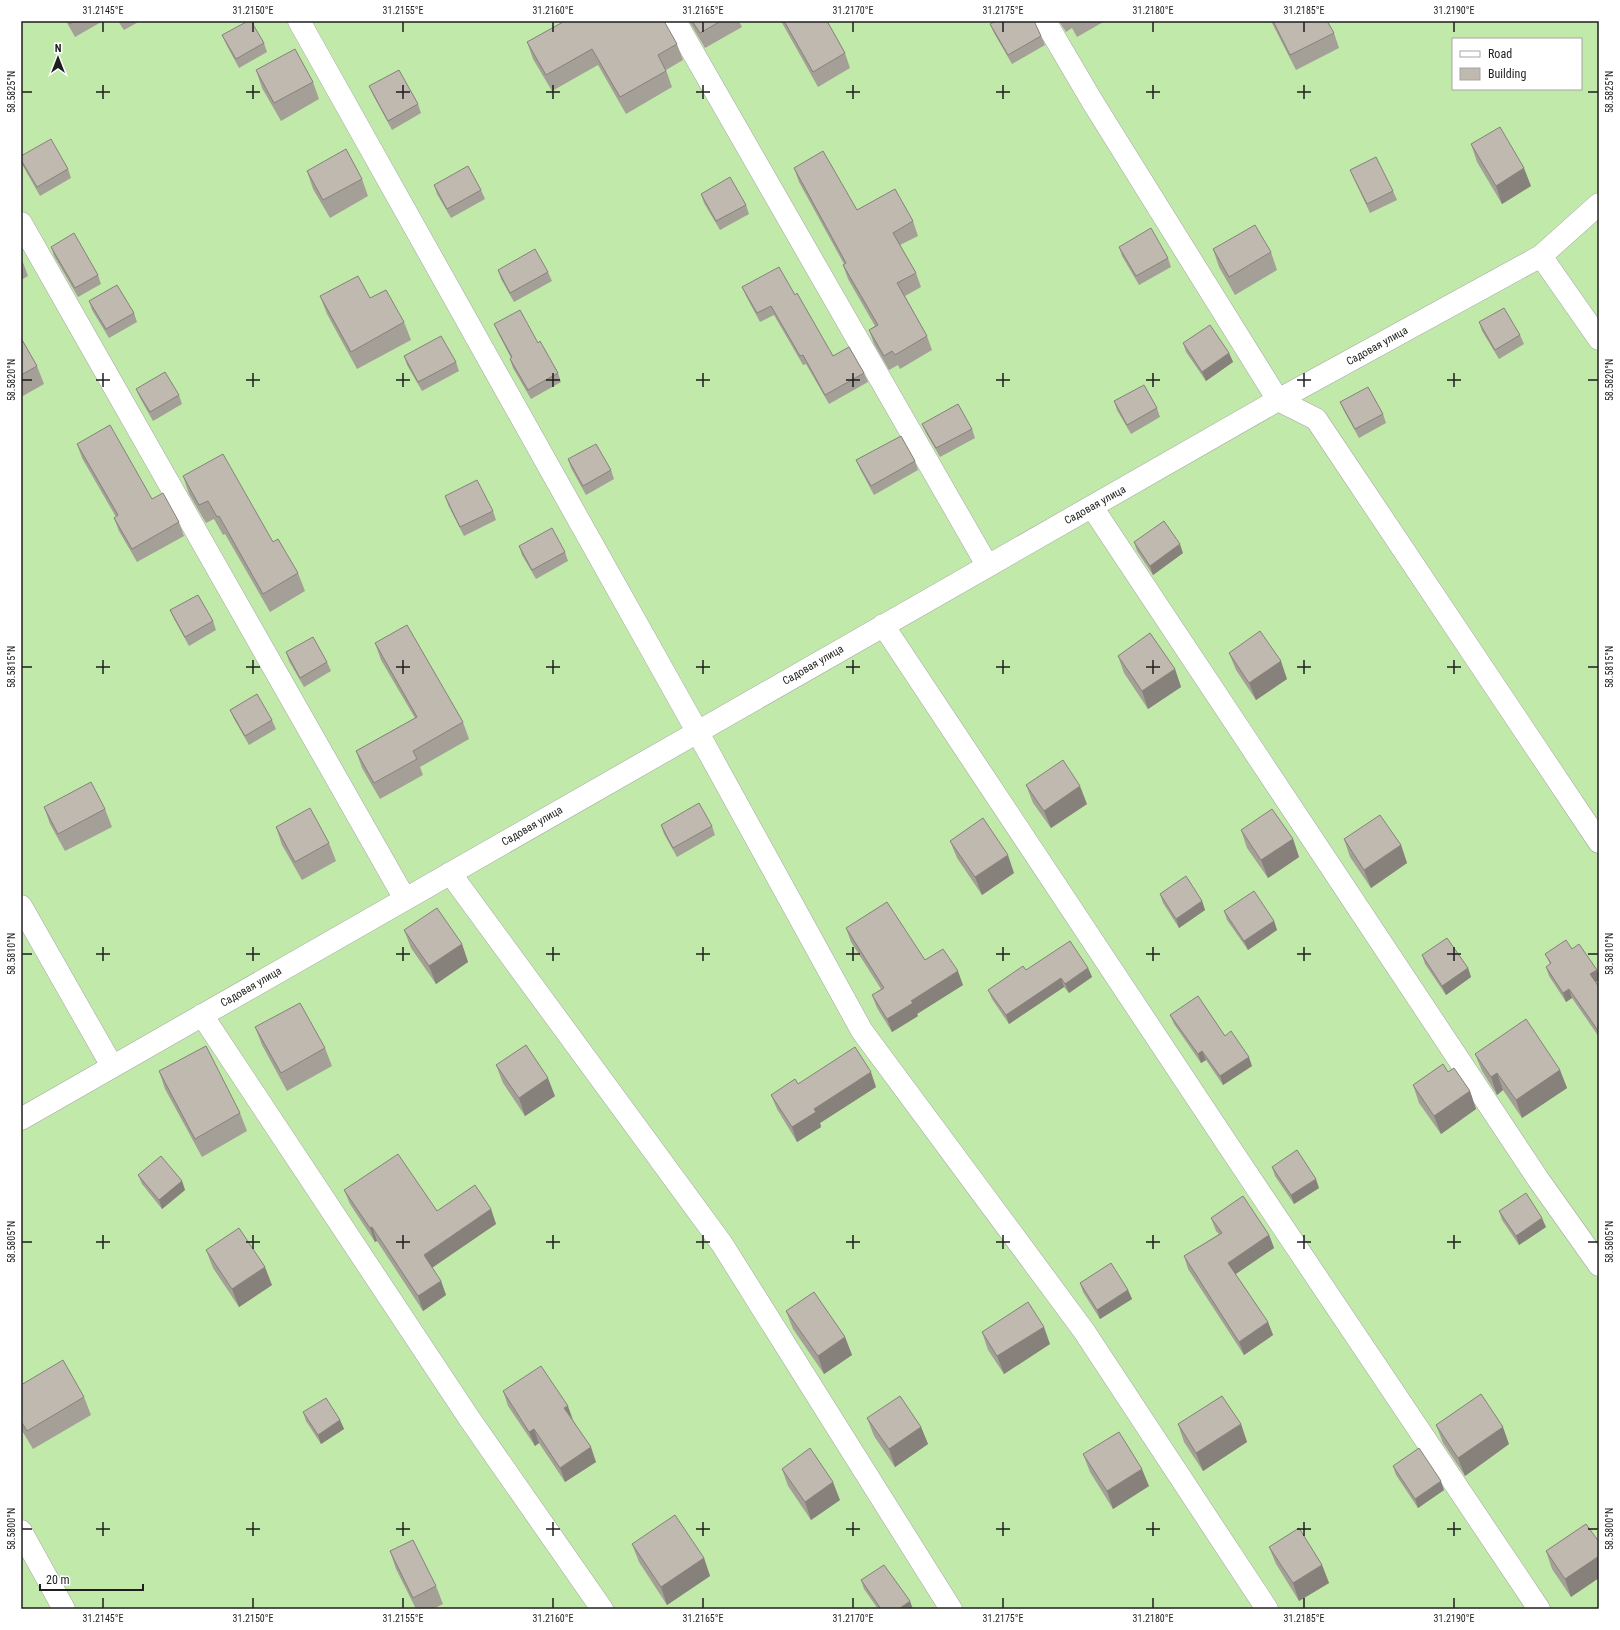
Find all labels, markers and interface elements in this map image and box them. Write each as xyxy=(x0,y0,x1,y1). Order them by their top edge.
text: 31.2145°E xyxy=(83,5,124,16)
text: 31.2150°E xyxy=(233,5,274,16)
text: 31.2155°E xyxy=(383,5,424,16)
text: 31.2160°E xyxy=(533,5,574,16)
text: 31.2165°E xyxy=(683,5,724,16)
text: 31.2170°E xyxy=(833,5,874,16)
text: 31.2175°E xyxy=(983,5,1024,16)
text: 31.2180°E xyxy=(1133,5,1174,16)
text: 31.2185°E xyxy=(1284,5,1325,16)
text: 31.2190°E xyxy=(1434,5,1475,16)
north arrow xyxy=(38,38,78,78)
legend xyxy=(1452,38,1582,90)
text: N xyxy=(55,42,62,55)
text: Road xyxy=(1488,47,1512,61)
text: Building xyxy=(1488,67,1526,81)
text: 58.5825°N xyxy=(6,71,17,113)
text: 58.5825°N xyxy=(1604,71,1615,113)
street label: Садовая улица xyxy=(1344,324,1410,368)
text: 58.5820°N xyxy=(6,359,17,401)
text: 58.5820°N xyxy=(1604,359,1615,401)
street label: Садовая улица xyxy=(1062,483,1128,527)
street label: Садовая улица xyxy=(780,642,846,688)
text: 58.5815°N xyxy=(6,646,17,688)
text: 58.5815°N xyxy=(1604,646,1615,688)
street label: Садовая улица xyxy=(499,803,565,849)
text: 58.5810°N xyxy=(6,933,17,975)
text: 58.5810°N xyxy=(1604,933,1615,975)
street label: Садовая улица xyxy=(218,964,284,1010)
text: 58.5805°N xyxy=(6,1221,17,1263)
text: 58.5805°N xyxy=(1604,1221,1615,1263)
text: 58.5800°N xyxy=(6,1508,17,1550)
text: 58.5800°N xyxy=(1604,1508,1615,1550)
scale bar xyxy=(40,1566,143,1592)
text: 20 m xyxy=(46,1573,70,1587)
text: 31.2145°E xyxy=(83,1613,124,1624)
text: 31.2150°E xyxy=(233,1613,274,1624)
text: 31.2155°E xyxy=(383,1613,424,1624)
text: 31.2160°E xyxy=(533,1613,574,1624)
text: 31.2165°E xyxy=(683,1613,724,1624)
text: 31.2170°E xyxy=(833,1613,874,1624)
text: 31.2175°E xyxy=(983,1613,1024,1624)
text: 31.2180°E xyxy=(1133,1613,1174,1624)
text: 31.2185°E xyxy=(1284,1613,1325,1624)
text: 31.2190°E xyxy=(1434,1613,1475,1624)

